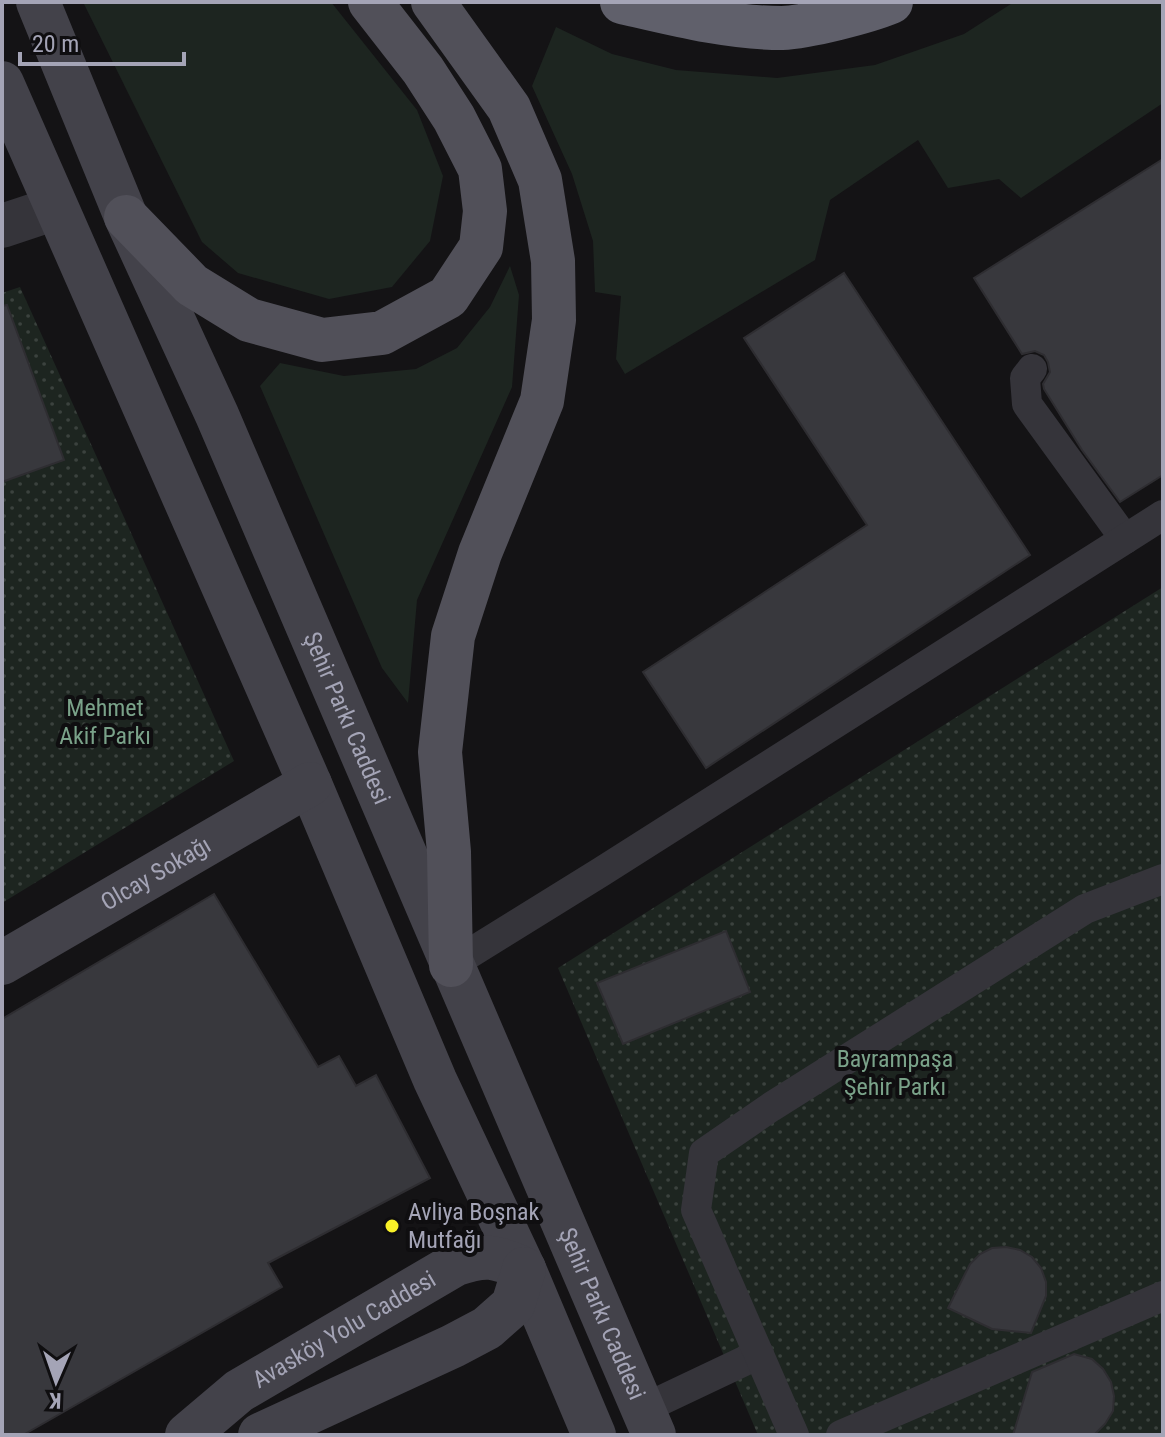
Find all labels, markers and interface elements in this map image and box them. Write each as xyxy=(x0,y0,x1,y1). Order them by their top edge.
scale bar xyxy=(20,16,184,66)
text: 20 m xyxy=(32,30,79,58)
street label: Şehir Parkı Caddesi xyxy=(298,628,396,808)
park label: Mehmet Akif Parkı xyxy=(59,694,151,750)
street label: Olcay Sokağı xyxy=(96,831,216,916)
park label: Bayrampaşa Şehir Parkı xyxy=(837,1045,953,1101)
place label: Avliya Boşnak Mutfağı xyxy=(408,1198,540,1254)
marker: Avliya Boşnak Mutfağı xyxy=(383,1217,401,1235)
street label: Şehir Parkı Caddesi xyxy=(553,1224,651,1404)
street label: Avasköy Yolu Caddesi xyxy=(248,1265,441,1394)
north arrow xyxy=(16,1341,96,1421)
text: K xyxy=(48,1388,62,1413)

